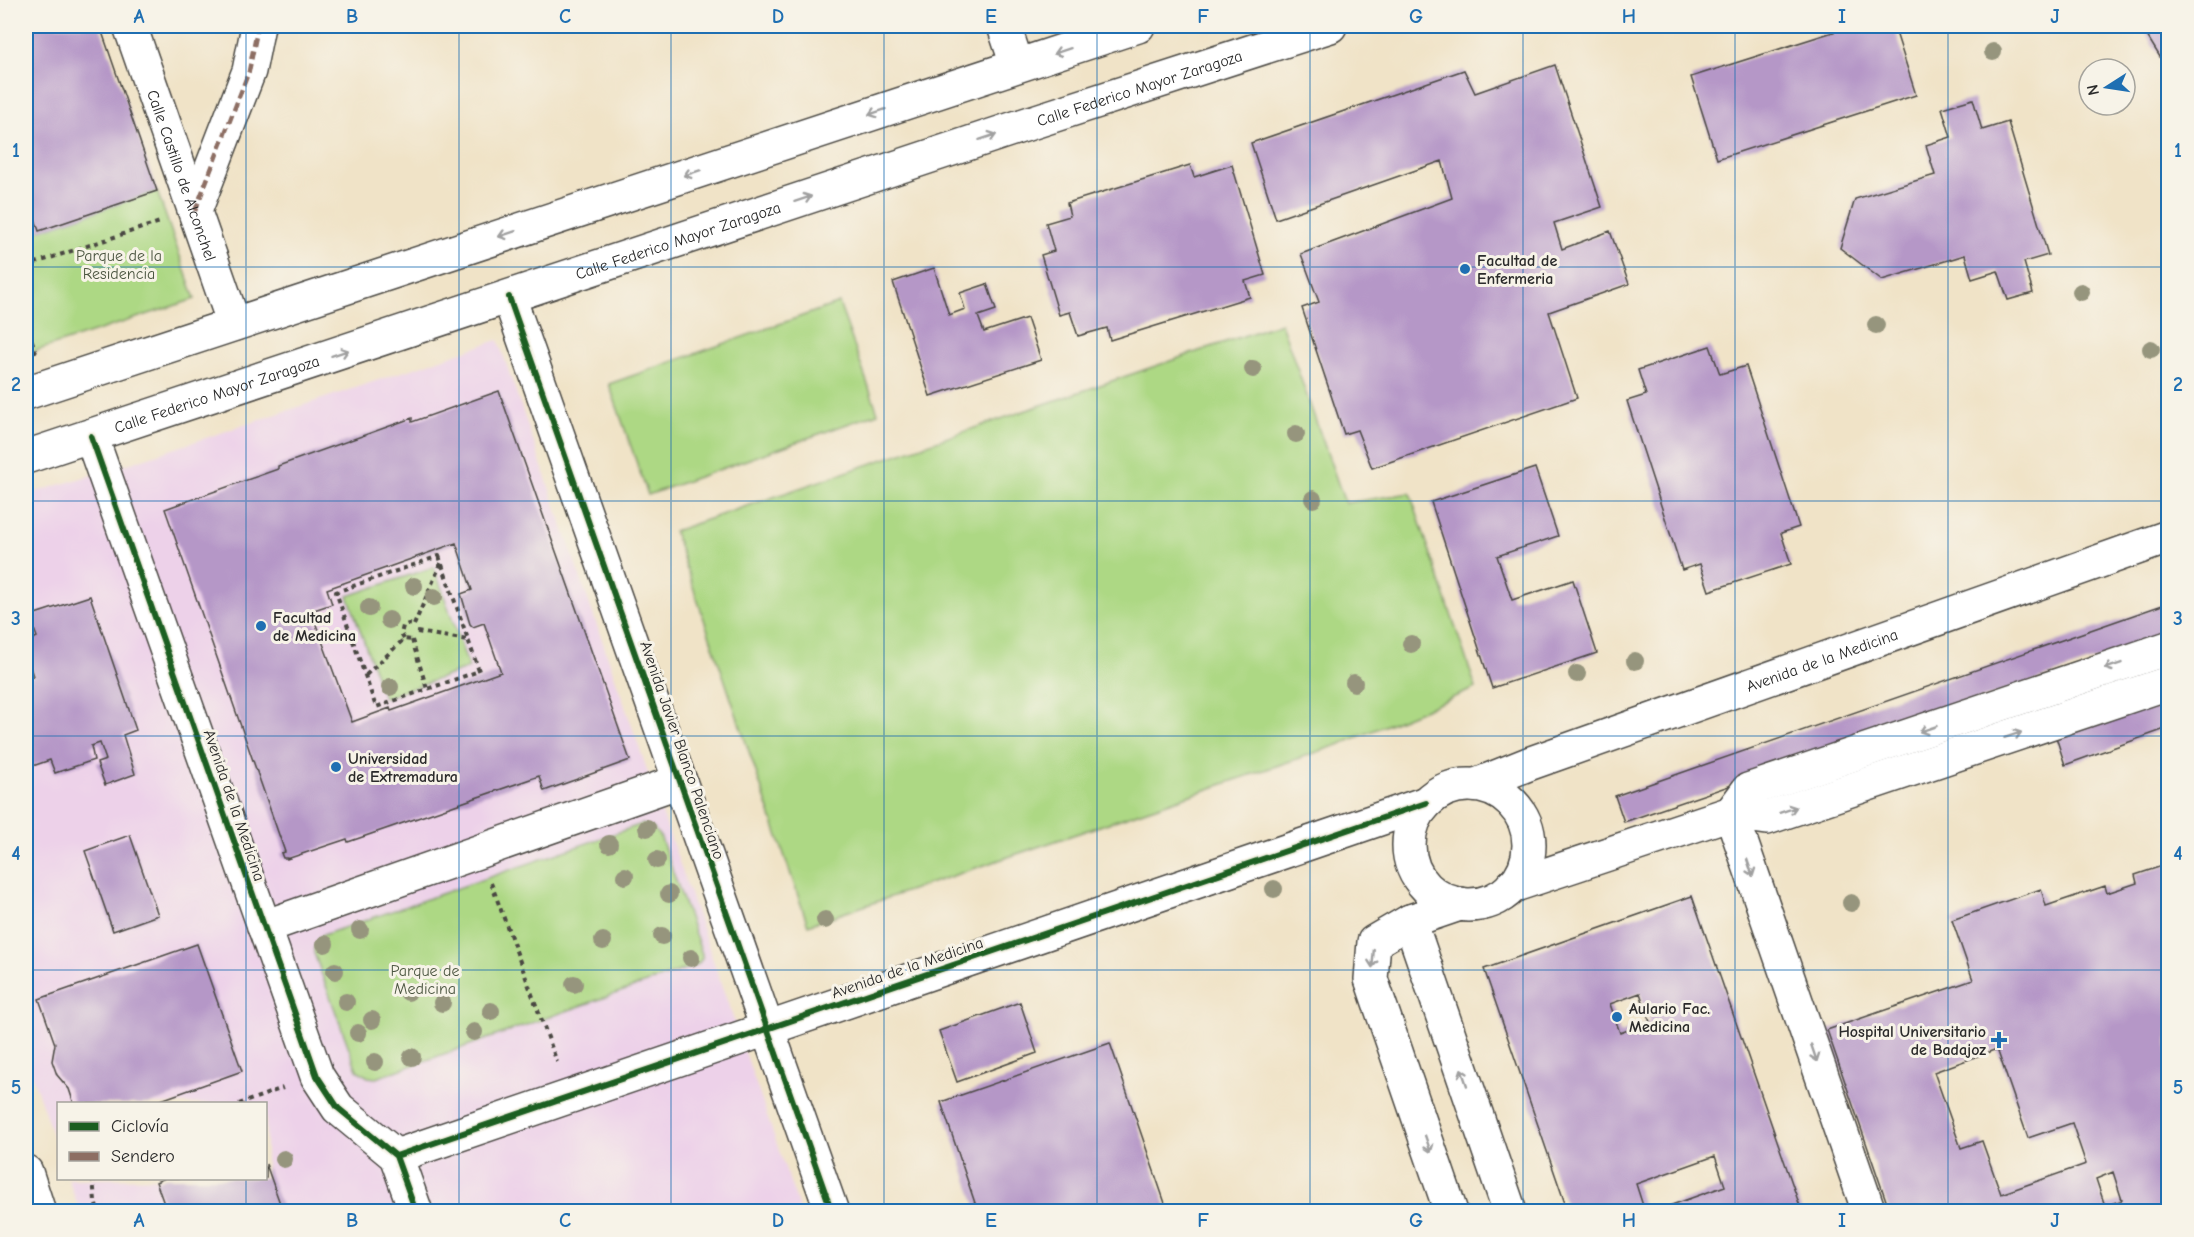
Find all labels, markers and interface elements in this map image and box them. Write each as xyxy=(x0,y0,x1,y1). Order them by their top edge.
text: A xyxy=(133,5,145,28)
text: B xyxy=(346,5,358,28)
text: C xyxy=(559,5,571,28)
text: D xyxy=(772,5,784,28)
text: E xyxy=(985,5,997,28)
text: F xyxy=(1197,5,1209,28)
text: G xyxy=(1409,5,1423,28)
text: H xyxy=(1622,5,1636,28)
text: I xyxy=(1838,5,1846,28)
text: J xyxy=(2050,5,2060,28)
one-way arrow xyxy=(1053,46,1072,57)
street label: Calle Federico Mayor Zaragoza xyxy=(1035,47,1245,130)
north arrow xyxy=(2077,57,2137,117)
text: N xyxy=(2083,83,2103,97)
street label: Calle Castillo de Alconchel xyxy=(143,88,219,263)
one-way arrow xyxy=(868,107,887,118)
one-way arrow xyxy=(978,131,997,142)
text: 1 xyxy=(12,139,20,162)
text: 1 xyxy=(2174,139,2182,162)
one-way arrow xyxy=(683,168,702,179)
one-way arrow xyxy=(793,192,812,203)
street label: Calle Federico Mayor Zaragoza xyxy=(573,199,783,284)
one-way arrow xyxy=(498,229,517,240)
park label: Parque de la Residencia xyxy=(76,247,162,283)
place label: Facultad de Enfermeria xyxy=(1477,252,1557,288)
marker: Facultad de Enfermeria xyxy=(1458,262,1472,276)
one-way arrow xyxy=(330,347,349,358)
street label: Calle Federico Mayor Zaragoza xyxy=(112,352,322,437)
text: 2 xyxy=(11,373,21,396)
text: 2 xyxy=(2173,373,2183,396)
text: 3 xyxy=(11,607,21,630)
text: 3 xyxy=(2173,607,2183,630)
place label: Facultad de Medicina xyxy=(273,609,356,645)
marker: Facultad de Medicina xyxy=(254,619,268,633)
street label: Avenida de la Medicina xyxy=(1744,626,1900,696)
street label: Avenida Javier Blanco Palenciano xyxy=(636,639,728,862)
one-way arrow xyxy=(2104,662,2123,673)
one-way arrow xyxy=(1919,724,1938,735)
street label: Avenida de la Medicina xyxy=(200,727,268,884)
one-way arrow xyxy=(2003,729,2022,740)
place label: Universidad de Extremadura xyxy=(348,750,458,786)
marker: Universidad de Extremadura xyxy=(329,760,343,774)
one-way arrow xyxy=(1778,804,1797,815)
text: 4 xyxy=(11,842,21,865)
text: 4 xyxy=(2173,842,2183,865)
one-way arrow xyxy=(1746,858,1757,877)
street label: Avenida de la Medicina xyxy=(829,934,986,1002)
one-way arrow xyxy=(1367,948,1378,968)
park label: Parque de Medicina xyxy=(391,962,459,998)
place label: Aulario Fac. Medicina xyxy=(1629,1000,1710,1036)
marker: Aulario Fac. Medicina xyxy=(1610,1010,1624,1024)
place label: Hospital Universitario de Badajoz xyxy=(1838,1023,1986,1059)
marker: Hospital Universitario de Badajoz xyxy=(1990,1031,2008,1049)
one-way arrow xyxy=(1809,1043,1820,1062)
one-way arrow xyxy=(1458,1068,1469,1087)
text: 5 xyxy=(11,1076,21,1099)
text: 5 xyxy=(2173,1076,2183,1099)
legend xyxy=(57,1102,267,1180)
text: Ciclovía xyxy=(111,1116,169,1137)
one-way arrow xyxy=(1423,1134,1434,1153)
text: Sendero xyxy=(111,1146,175,1167)
text: A xyxy=(133,1209,145,1232)
text: B xyxy=(346,1209,358,1232)
text: C xyxy=(559,1209,571,1232)
text: D xyxy=(772,1209,784,1232)
text: E xyxy=(985,1209,997,1232)
text: F xyxy=(1197,1209,1209,1232)
text: G xyxy=(1409,1209,1423,1232)
text: H xyxy=(1622,1209,1636,1232)
text: I xyxy=(1838,1209,1846,1232)
text: J xyxy=(2050,1209,2060,1232)

